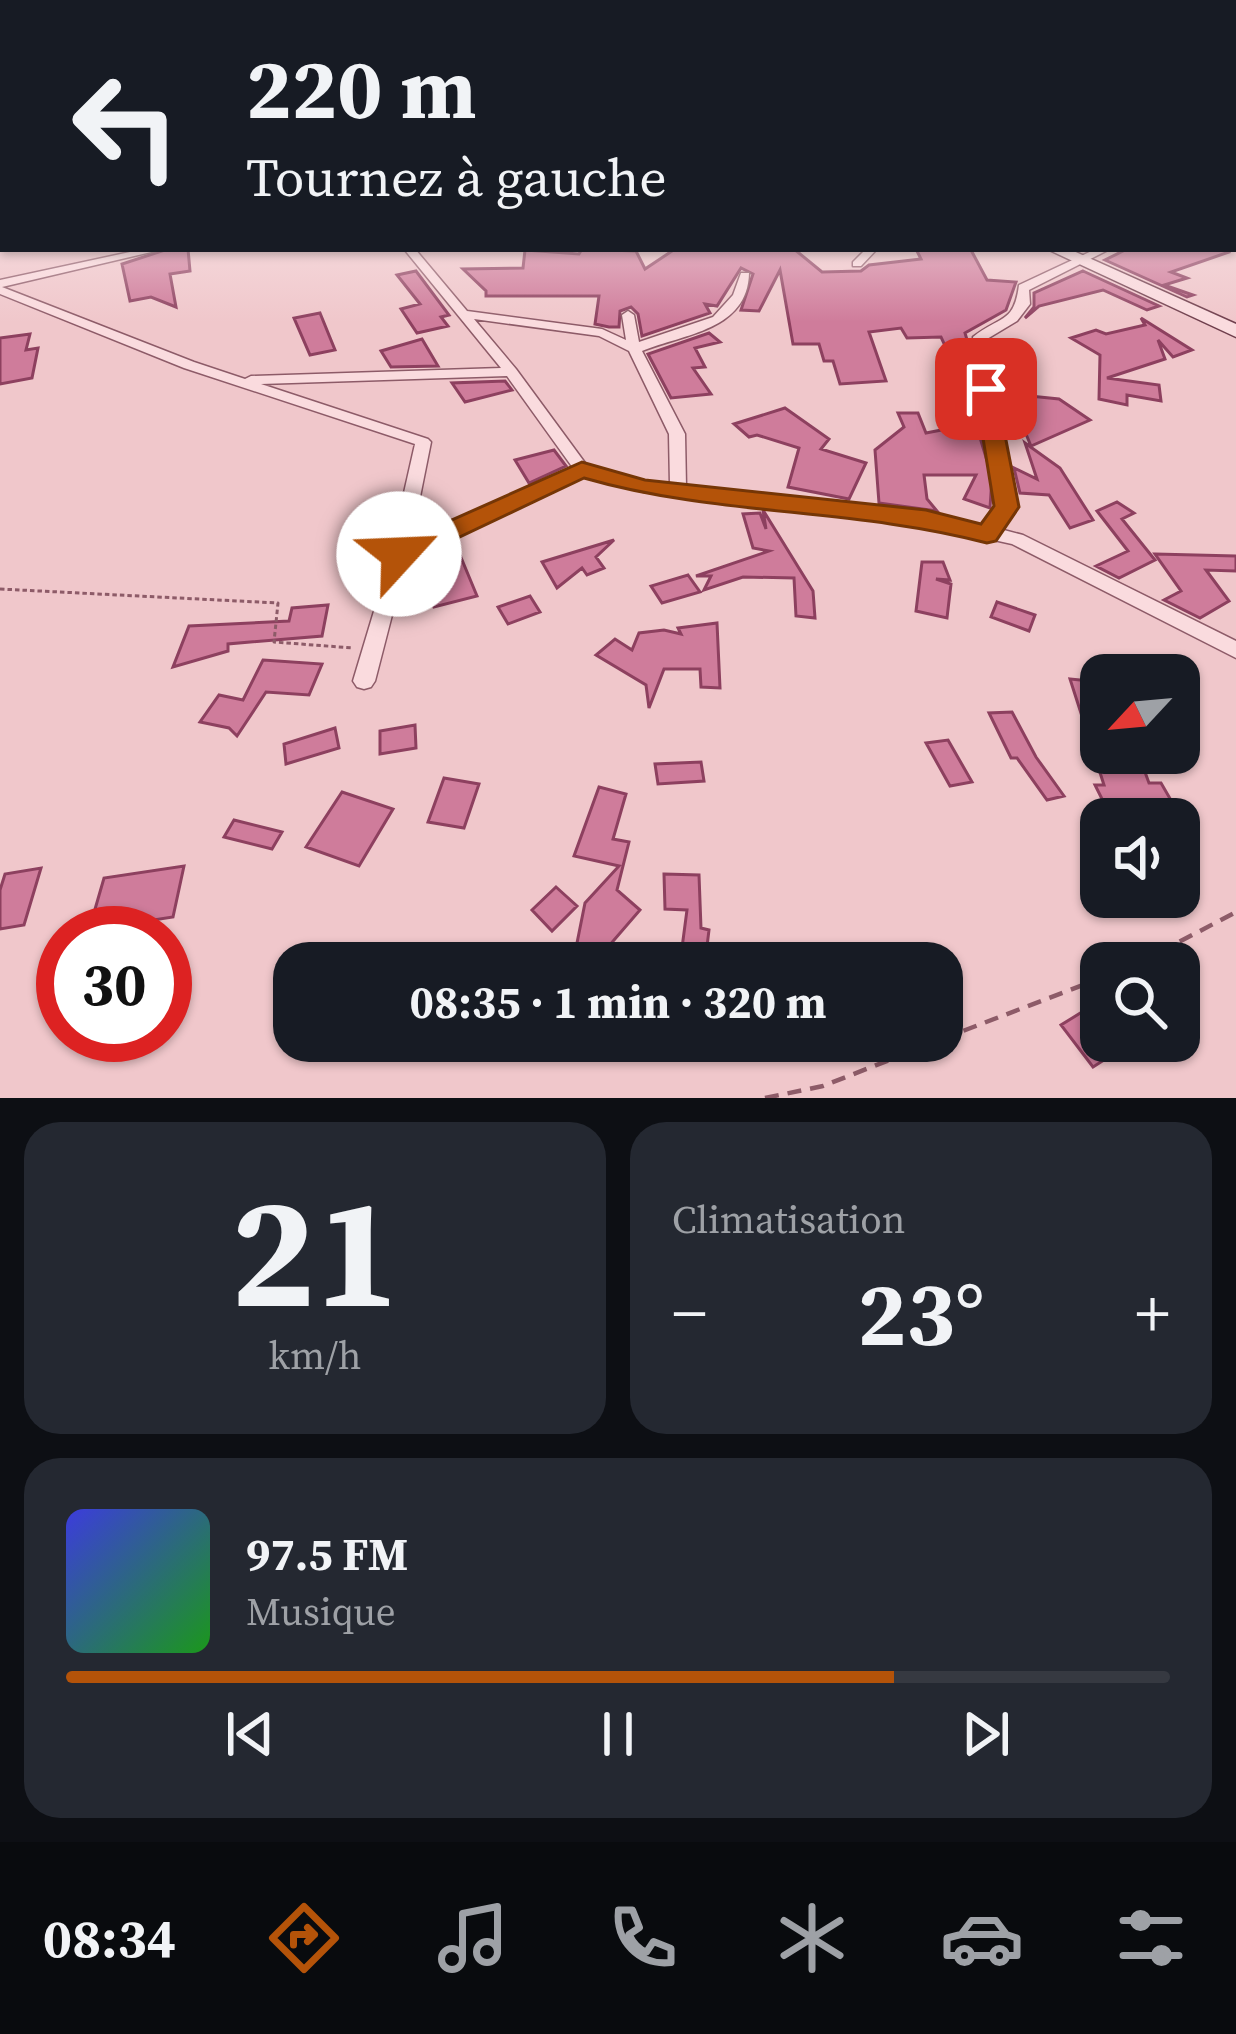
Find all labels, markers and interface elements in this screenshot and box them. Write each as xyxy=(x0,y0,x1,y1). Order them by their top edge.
text: 220 m xyxy=(246,31,477,146)
icon: left xyxy=(48,48,204,204)
text: Tournez à gauche xyxy=(246,140,667,214)
pin xyxy=(935,338,1037,440)
icon: arrive xyxy=(953,356,1019,422)
position arrow xyxy=(336,491,462,617)
north arrow xyxy=(1080,654,1200,774)
map controls xyxy=(1080,654,1200,1062)
button: sound xyxy=(1080,798,1200,918)
speed limit sign: 30 xyxy=(36,906,192,1062)
button: search xyxy=(1080,942,1200,1062)
text: 08:35 · 1 min · 320 m xyxy=(410,971,826,1033)
text: 21 xyxy=(230,1144,400,1358)
text: Climatisation xyxy=(672,1193,905,1246)
text: 23° xyxy=(857,1252,985,1375)
text: − xyxy=(672,1268,707,1358)
text: + xyxy=(1135,1268,1170,1358)
text: km/h xyxy=(269,1329,361,1382)
text: 97.5 FM xyxy=(246,1523,408,1585)
text: Musique xyxy=(246,1585,396,1638)
icon: previous xyxy=(217,1701,283,1767)
icon: pause xyxy=(585,1701,651,1767)
icon: next xyxy=(953,1701,1019,1767)
icon: directions xyxy=(262,1896,346,1980)
icon: music xyxy=(431,1896,515,1980)
icon: phone xyxy=(601,1896,685,1980)
icon: climate xyxy=(770,1896,854,1980)
icon: car xyxy=(940,1896,1024,1980)
icon: filters xyxy=(1109,1896,1193,1980)
text: 08:34 xyxy=(43,1901,176,1975)

